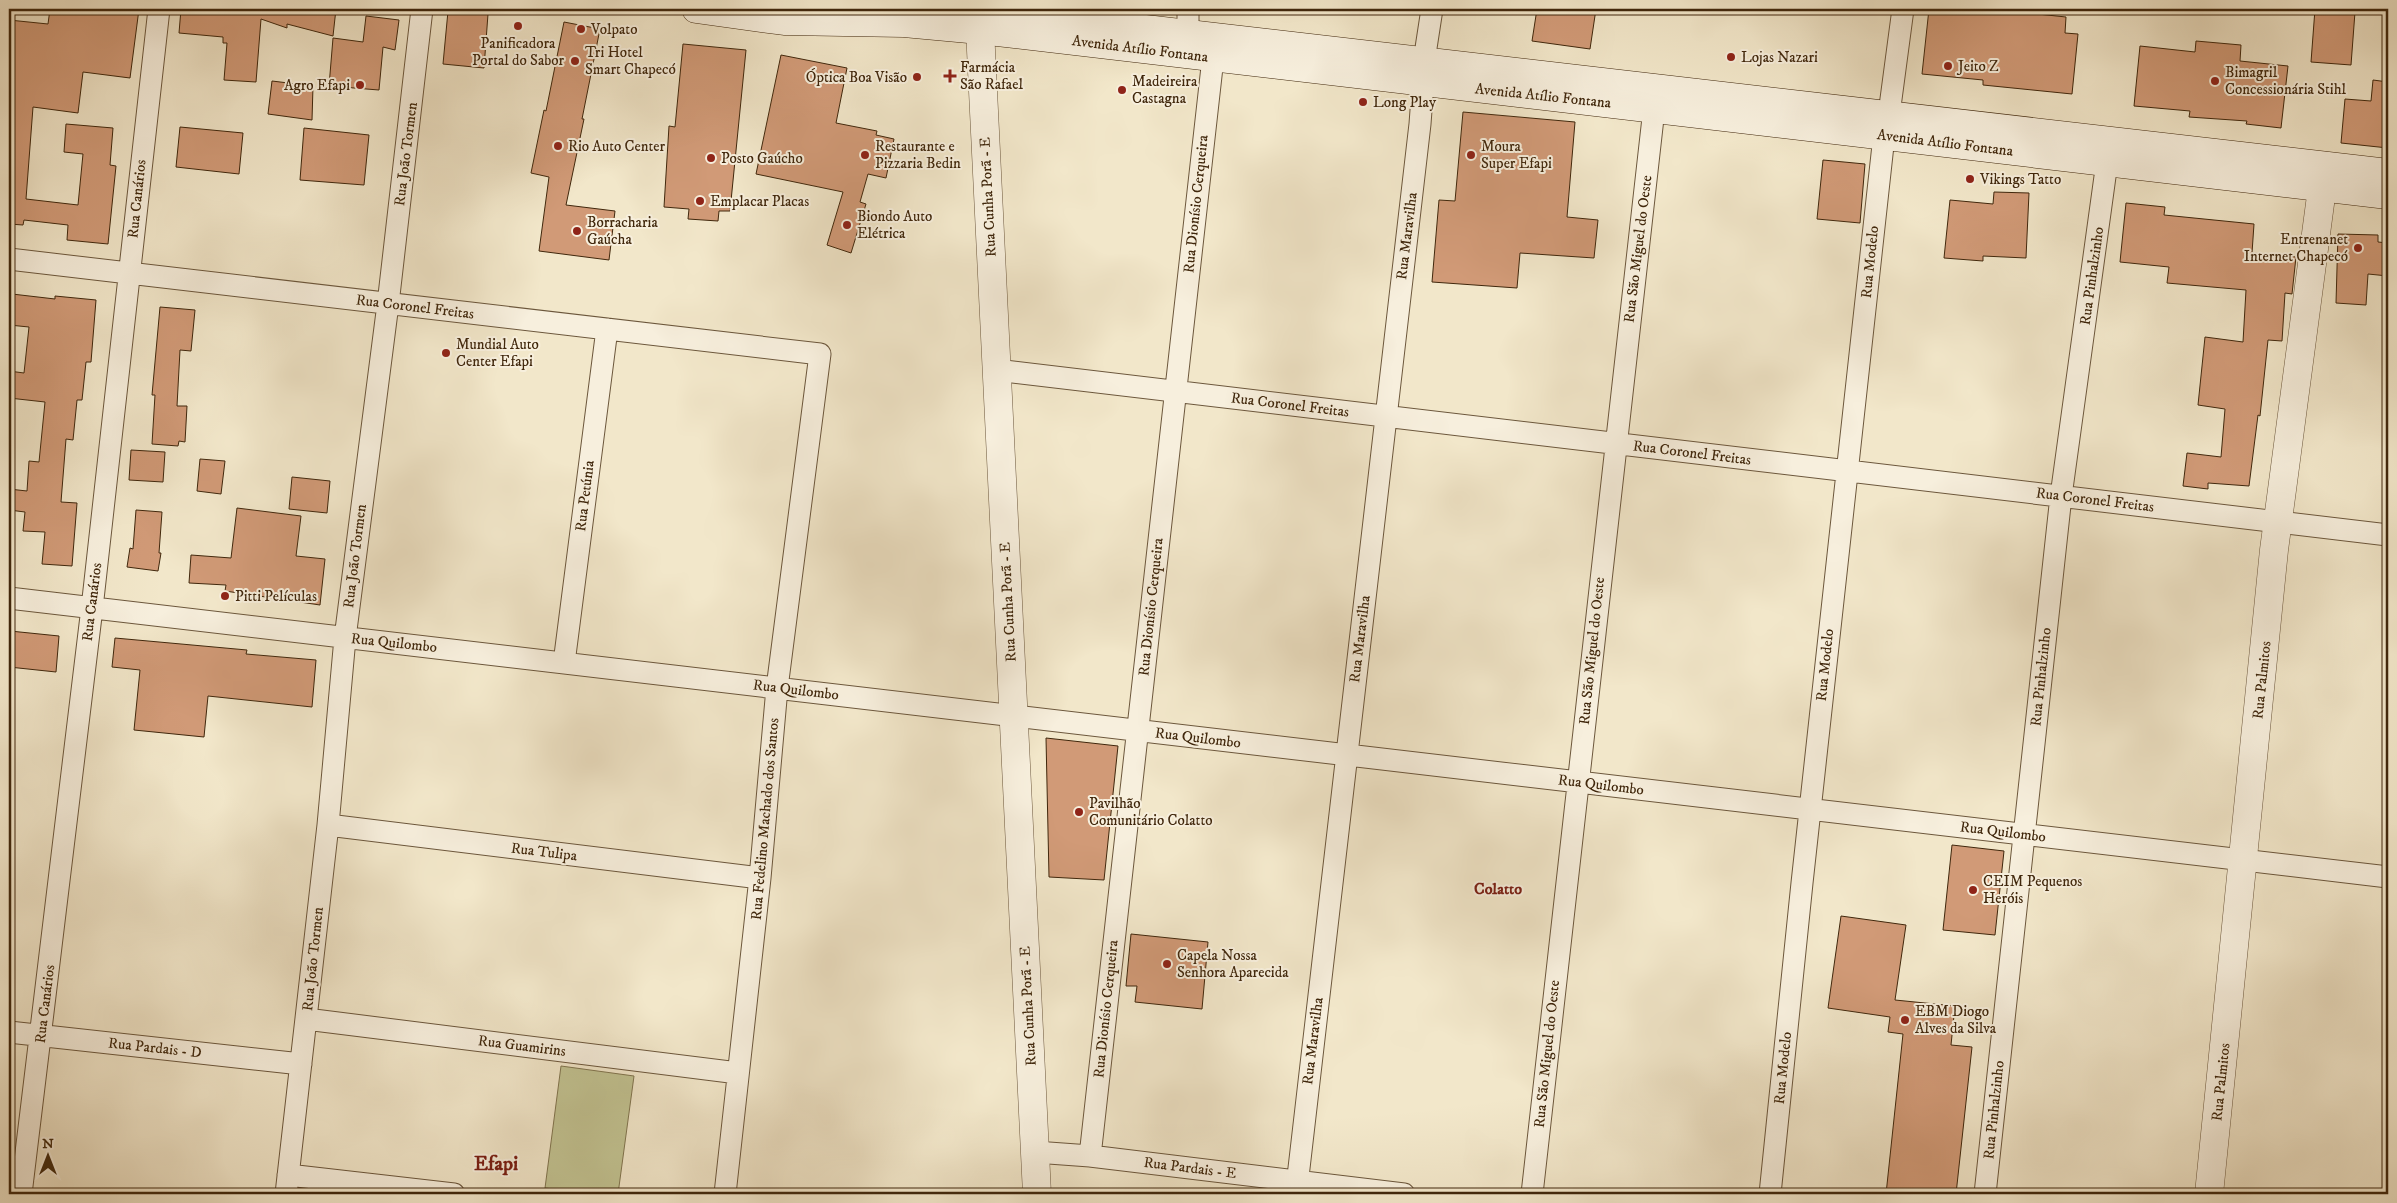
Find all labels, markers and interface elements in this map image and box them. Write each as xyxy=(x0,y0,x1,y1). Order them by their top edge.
marker: Panificadora Portal do Sabor xyxy=(512,20,524,32)
place label: Volpato xyxy=(590,20,637,39)
marker: Volpato xyxy=(575,23,587,35)
street label: Avenida Atílio Fontana xyxy=(1071,31,1210,67)
place label: Panificadora Portal do Sabor xyxy=(472,34,565,70)
place label: Tri Hotel Smart Chapecó xyxy=(585,43,676,79)
place label: Lojas Nazari xyxy=(1741,48,1818,67)
marker: Lojas Nazari xyxy=(1725,51,1737,63)
marker: Tri Hotel Smart Chapecó xyxy=(569,55,581,67)
place label: Jeito Z xyxy=(1956,57,1999,76)
place label: Farmácia São Rafael xyxy=(960,58,1023,94)
marker: Jeito Z xyxy=(1942,60,1954,72)
place label: Bimagril Concessionária Stihl xyxy=(2225,63,2347,99)
place label: Óptica Boa Visão xyxy=(806,68,907,87)
marker: Farmácia São Rafael xyxy=(944,70,956,82)
marker: Óptica Boa Visão xyxy=(911,71,923,83)
place label: Madeireira Castagna xyxy=(1132,72,1198,108)
marker: Bimagril Concessionária Stihl xyxy=(2209,75,2221,87)
place label: Agro Efapi xyxy=(284,76,350,95)
marker: Agro Efapi xyxy=(354,79,366,91)
street label: Avenida Atílio Fontana xyxy=(1474,79,1613,113)
marker: Madeireira Castagna xyxy=(1116,84,1128,96)
place label: Long Play xyxy=(1373,93,1437,112)
marker: Long Play xyxy=(1357,96,1369,108)
street label: Rua João Tormen xyxy=(390,101,422,207)
street label: Avenida Atílio Fontana xyxy=(1876,125,2015,161)
street label: Rua Dionísio Cerqueira xyxy=(1179,133,1213,274)
street label: Rua Cunha Porã - E xyxy=(975,136,1001,257)
place label: Rio Auto Center xyxy=(568,137,665,156)
place label: Restaurante e Pizzaria Bedin xyxy=(875,137,961,173)
place label: Moura Super Efapi xyxy=(1481,137,1552,173)
marker: Rio Auto Center xyxy=(552,140,564,152)
place label: Posto Gaúcho xyxy=(721,149,803,168)
marker: Restaurante e Pizzaria Bedin xyxy=(859,149,871,161)
marker: Moura Super Efapi xyxy=(1465,149,1477,161)
marker: Posto Gaúcho xyxy=(705,152,717,164)
street label: Rua Canários xyxy=(123,159,151,239)
place label: Vikings Tatto xyxy=(1979,170,2061,189)
marker: Vikings Tatto xyxy=(1964,173,1976,185)
street label: Rua São Miguel do Oeste xyxy=(1620,174,1656,324)
street label: Rua Maravilha xyxy=(1392,191,1422,281)
place label: Emplacar Placas xyxy=(710,192,809,211)
marker: Emplacar Placas xyxy=(694,195,706,207)
place label: Biondo Auto Elétrica xyxy=(857,207,932,243)
place label: Borracharia Gaúcha xyxy=(587,213,658,249)
marker: Biondo Auto Elétrica xyxy=(841,219,853,231)
marker: Borracharia Gaúcha xyxy=(571,225,583,237)
street label: Rua Modelo xyxy=(1857,225,1883,299)
street label: Rua Pinhalzinho xyxy=(2076,226,2108,326)
place label: Entrenanet Internet Chapecó xyxy=(2244,230,2348,266)
marker: Entrenanet Internet Chapecó xyxy=(2352,242,2364,254)
street label: Rua Coronel Freitas xyxy=(355,290,475,324)
place label: Mundial Auto Center Efapi xyxy=(456,335,539,371)
marker: Mundial Auto Center Efapi xyxy=(440,347,452,359)
street label: Rua Coronel Freitas xyxy=(1230,388,1350,422)
street label: Rua Coronel Freitas xyxy=(1632,436,1752,470)
street label: Rua Petúnia xyxy=(571,459,599,533)
street label: Rua Coronel Freitas xyxy=(2035,483,2155,517)
street label: Rua João Tormen xyxy=(339,503,371,609)
street label: Rua Dionísio Cerqueira xyxy=(1134,536,1168,677)
street label: Rua Cunha Porã - E xyxy=(995,541,1021,662)
street label: Rua Canários xyxy=(78,562,106,642)
street label: Rua São Miguel do Oeste xyxy=(1575,576,1609,726)
place label: Pitti Películas xyxy=(235,587,317,606)
marker: Pitti Películas xyxy=(219,590,231,602)
street label: Rua Maravilha xyxy=(1345,594,1375,684)
street label: Rua Pinhalzinho xyxy=(2026,627,2056,727)
street label: Rua Modelo xyxy=(1812,628,1838,702)
street label: Rua Quilombo xyxy=(350,629,438,657)
street label: Rua Palmitos xyxy=(2248,640,2276,720)
street label: Rua Quilombo xyxy=(752,675,840,705)
street label: Rua Fedelino Machado dos Santos xyxy=(747,717,783,921)
street label: Rua Quilombo xyxy=(1154,723,1242,753)
street label: Rua Quilombo xyxy=(1557,770,1645,800)
place label: Pavilhão Comunitário Colatto xyxy=(1089,794,1213,830)
marker: Pavilhão Comunitário Colatto xyxy=(1073,806,1085,818)
street label: Rua Quilombo xyxy=(1959,817,2047,847)
street label: Rua Tulipa xyxy=(510,839,579,866)
place label: CEIM Pequenos Heróis xyxy=(1983,872,2082,908)
district label: Colatto xyxy=(1474,879,1522,899)
marker: CEIM Pequenos Heróis xyxy=(1967,884,1979,896)
street label: Rua João Tormen xyxy=(298,906,328,1012)
street label: Rua Dionísio Cerqueira xyxy=(1089,938,1123,1079)
street label: Rua Cunha Porã - E xyxy=(1015,945,1041,1066)
place label: Capela Nossa Senhora Aparecida xyxy=(1177,946,1289,982)
marker: Capela Nossa Senhora Aparecida xyxy=(1161,958,1173,970)
street label: Rua Canários xyxy=(31,964,59,1044)
street label: Rua São Miguel do Oeste xyxy=(1530,979,1564,1129)
street label: Rua Maravilha xyxy=(1298,996,1328,1086)
place label: EBM Diogo Alves da Silva xyxy=(1915,1002,1997,1038)
marker: EBM Diogo Alves da Silva xyxy=(1899,1014,1911,1026)
street label: Rua Guamirins xyxy=(477,1031,567,1061)
street label: Rua Modelo xyxy=(1770,1031,1796,1105)
street label: Rua Pardais - D xyxy=(107,1034,203,1062)
street label: Rua Palmitos xyxy=(2207,1042,2235,1122)
street label: Rua Pinhalzinho xyxy=(1979,1060,2009,1160)
north arrow xyxy=(22,1130,72,1180)
text: N xyxy=(42,1135,54,1153)
district label: Efapi xyxy=(474,1152,518,1177)
street label: Rua Pardais - E xyxy=(1143,1153,1238,1183)

